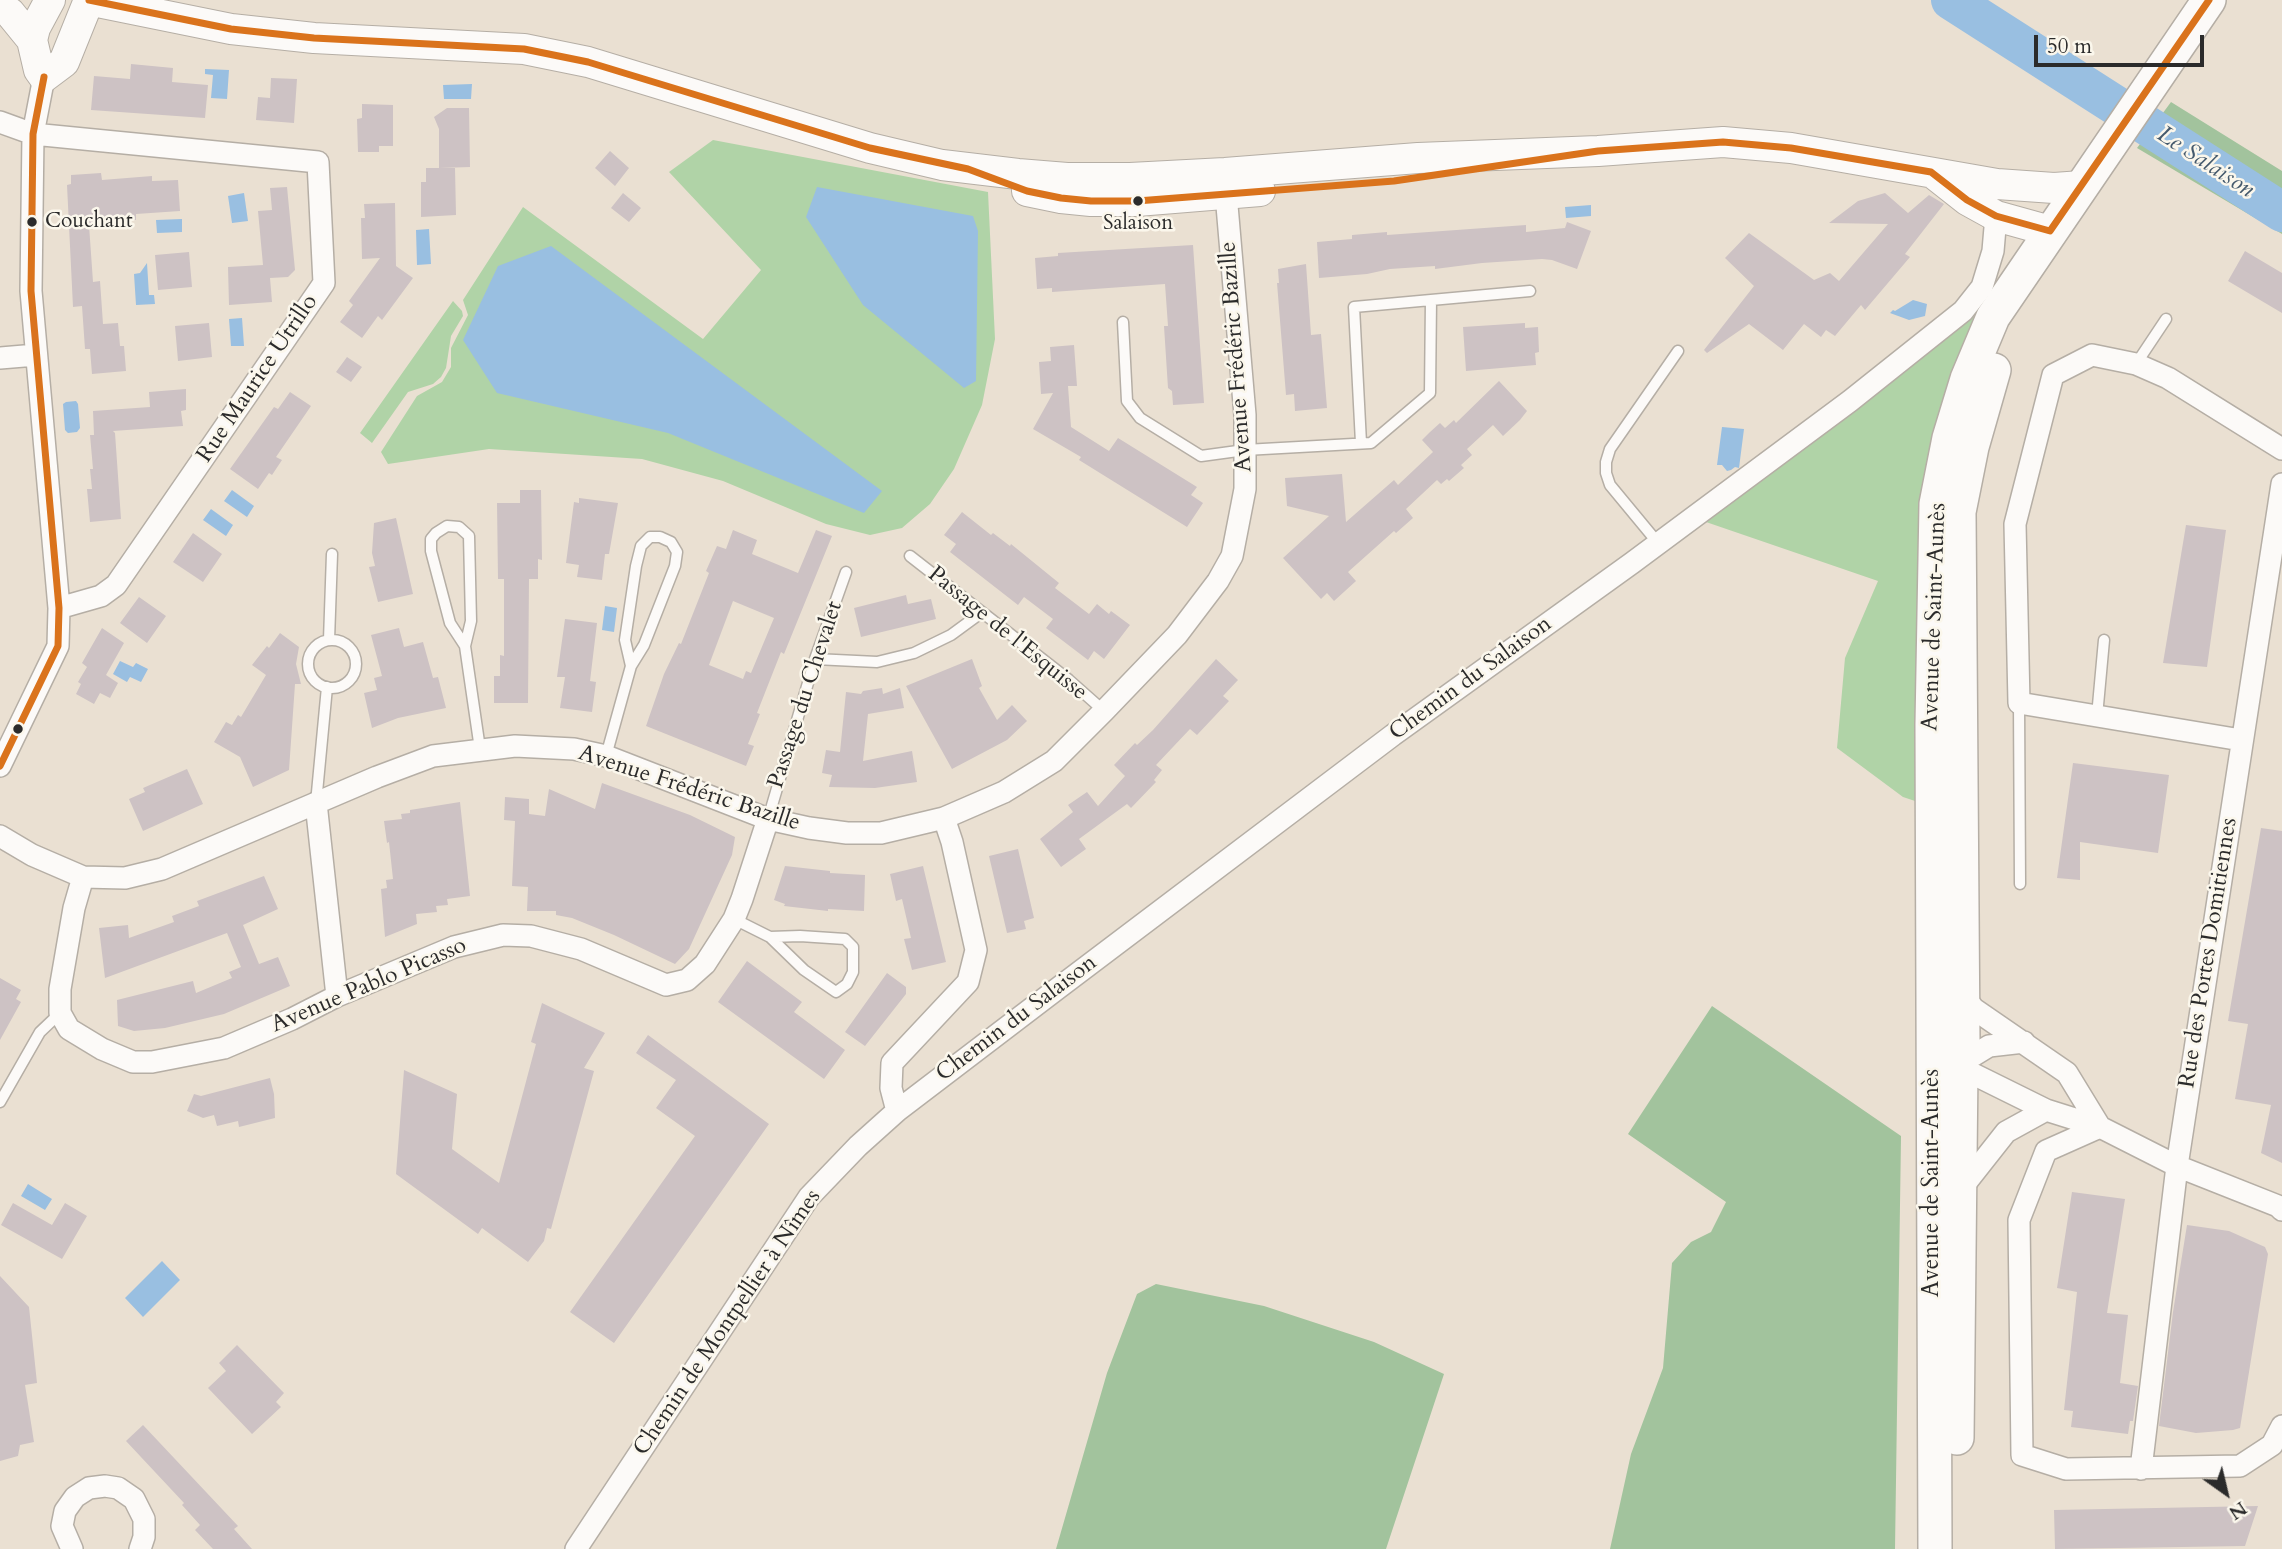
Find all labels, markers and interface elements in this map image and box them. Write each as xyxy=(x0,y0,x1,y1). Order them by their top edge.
scale bar xyxy=(2037,21,2207,65)
text: 50 m xyxy=(2047,32,2092,61)
water label: Le Salaison xyxy=(2151,121,2259,205)
marker: Salaison xyxy=(1131,194,1145,208)
place label: Couchant xyxy=(45,209,133,235)
place label: Salaison xyxy=(1103,211,1173,237)
marker: Couchant xyxy=(25,215,39,229)
street label: Avenue Frédéric Bazille xyxy=(1215,241,1259,473)
street label: Rue Maurice Utrillo xyxy=(192,290,324,468)
street label: Avenue de Saint-Aunès xyxy=(1917,502,1953,732)
street label: Passage de l'Esquisse xyxy=(922,561,1092,707)
street label: Passage du Chevalet xyxy=(763,598,849,792)
street label: Chemin du Salaison xyxy=(1385,611,1557,747)
unlabelled marker xyxy=(11,722,25,736)
street label: Avenue Frédéric Bazille xyxy=(575,740,803,838)
street label: Rue des Portes Domitiennes xyxy=(2174,816,2244,1090)
street label: Avenue Pablo Picasso xyxy=(267,932,471,1040)
street label: Chemin du Salaison xyxy=(931,950,1103,1088)
street label: Avenue de Saint-Aunès xyxy=(1919,1069,1947,1297)
street label: Chemin de Montpellier à Nîmes xyxy=(628,1185,828,1461)
north arrow xyxy=(2191,1458,2261,1528)
text: N xyxy=(2224,1495,2252,1526)

